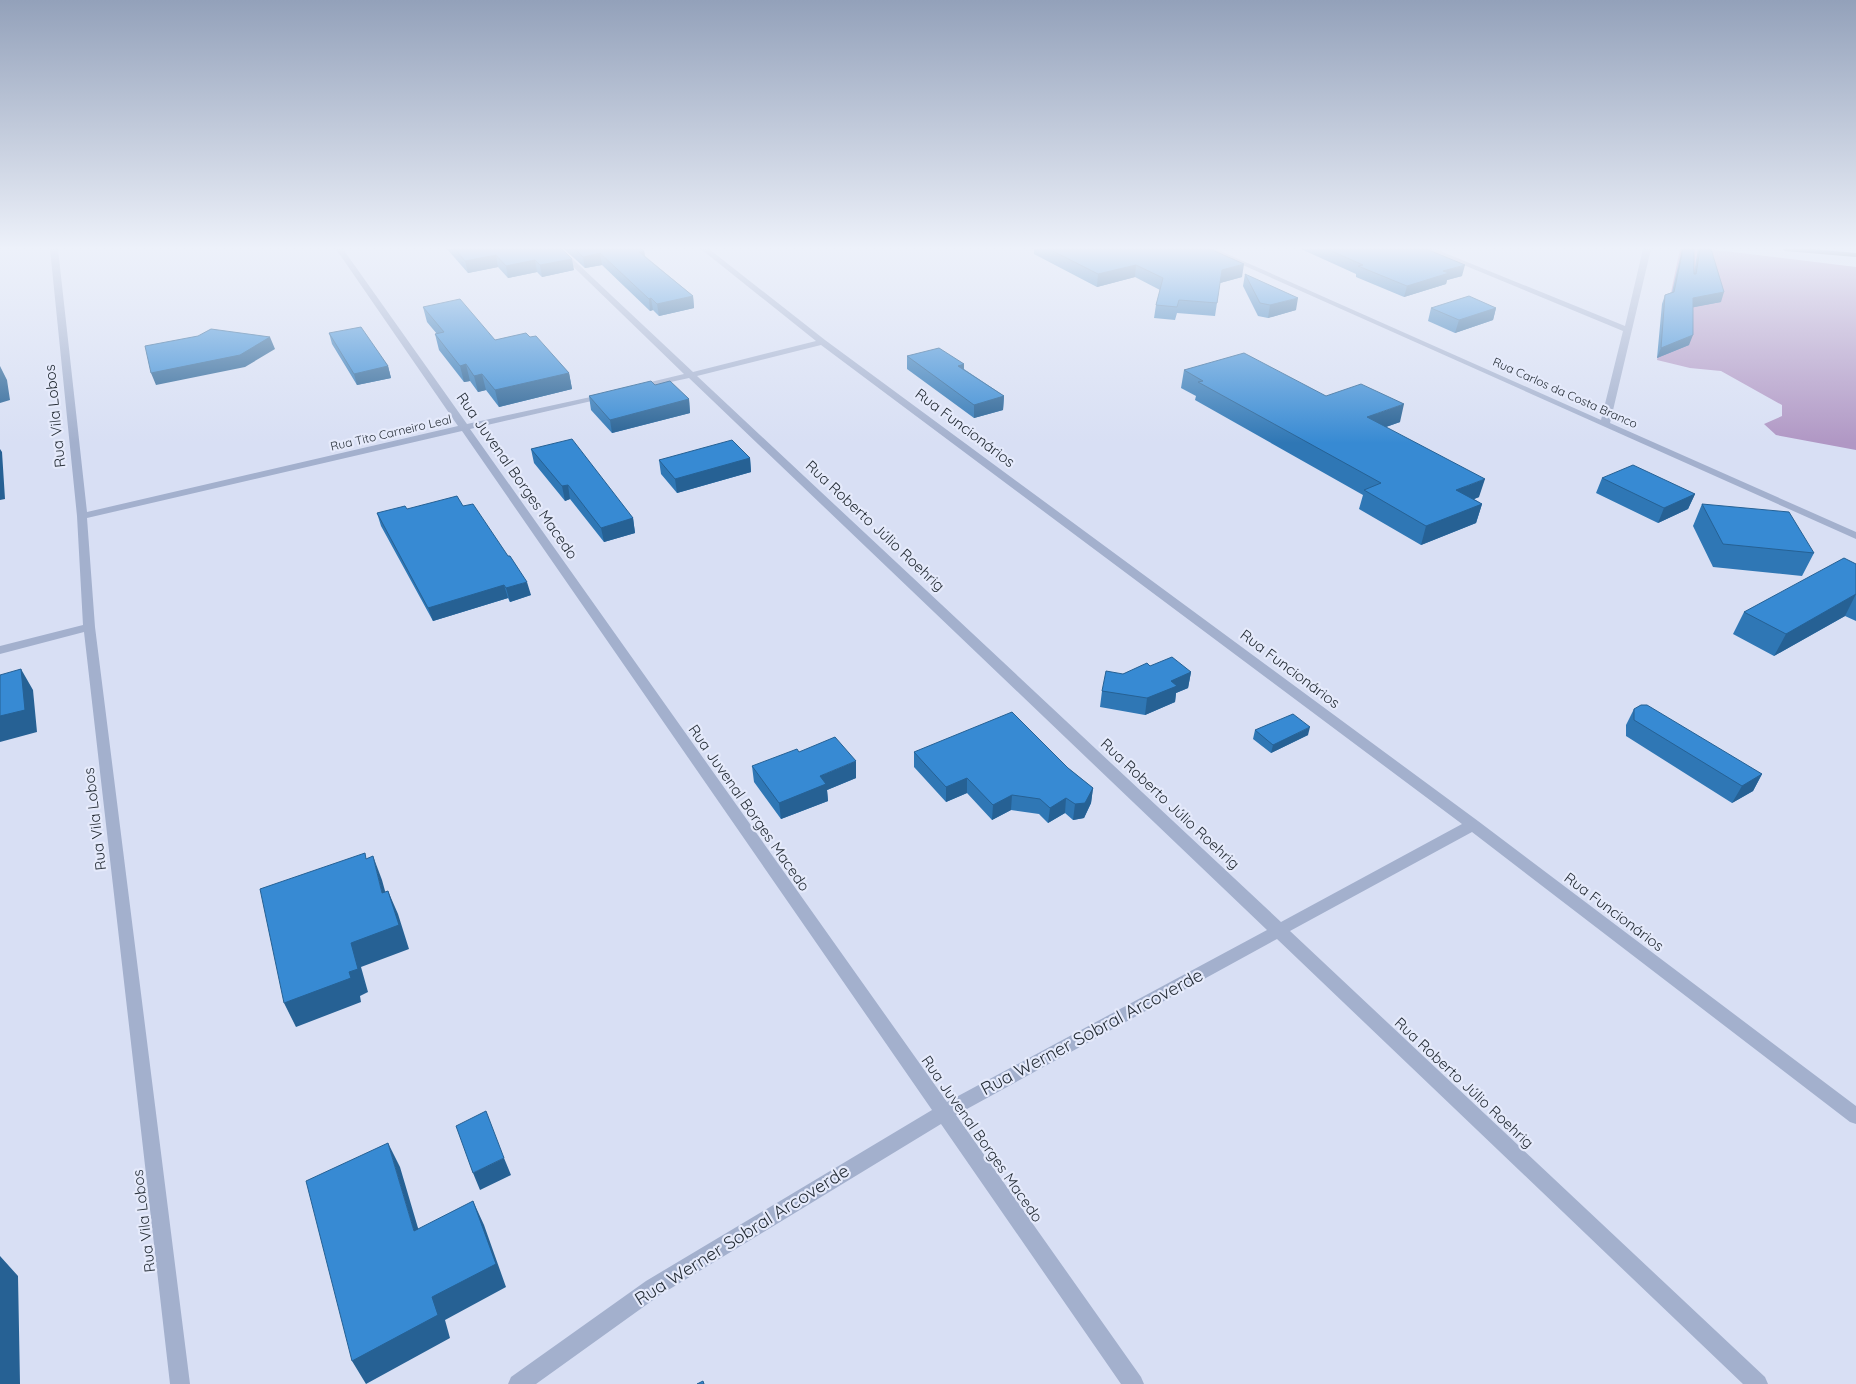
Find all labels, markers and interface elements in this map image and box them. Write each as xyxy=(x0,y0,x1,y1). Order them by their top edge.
street label: Rua Carlos da Costa Branco xyxy=(1490,354,1640,431)
street label: Rua Vila Lobos xyxy=(40,364,69,469)
street label: Rua Funcionários xyxy=(912,384,1019,471)
street label: Rua Juvenal Borges Macedo xyxy=(452,389,582,563)
street label: Rua Tito Carneiro Leal xyxy=(329,411,453,454)
street label: Rua Roberto Júlio Roehrig xyxy=(802,456,949,595)
street label: Rua Funcionários xyxy=(1237,625,1344,712)
street label: Rua Juvenal Borges Macedo xyxy=(684,721,814,895)
street label: Rua Roberto Júlio Roehrig xyxy=(1097,734,1244,873)
street label: Rua Vila Lobos xyxy=(79,766,110,872)
street label: Rua Funcionários xyxy=(1561,868,1668,955)
street label: Rua Werner Sobral Arcoverde xyxy=(977,963,1207,1100)
street label: Rua Roberto Júlio Roehrig xyxy=(1391,1013,1538,1152)
street label: Rua Juvenal Borges Macedo xyxy=(917,1052,1047,1226)
street label: Rua Werner Sobral Arcoverde xyxy=(630,1159,853,1310)
street label: Rua Vila Lobos xyxy=(128,1168,159,1274)

